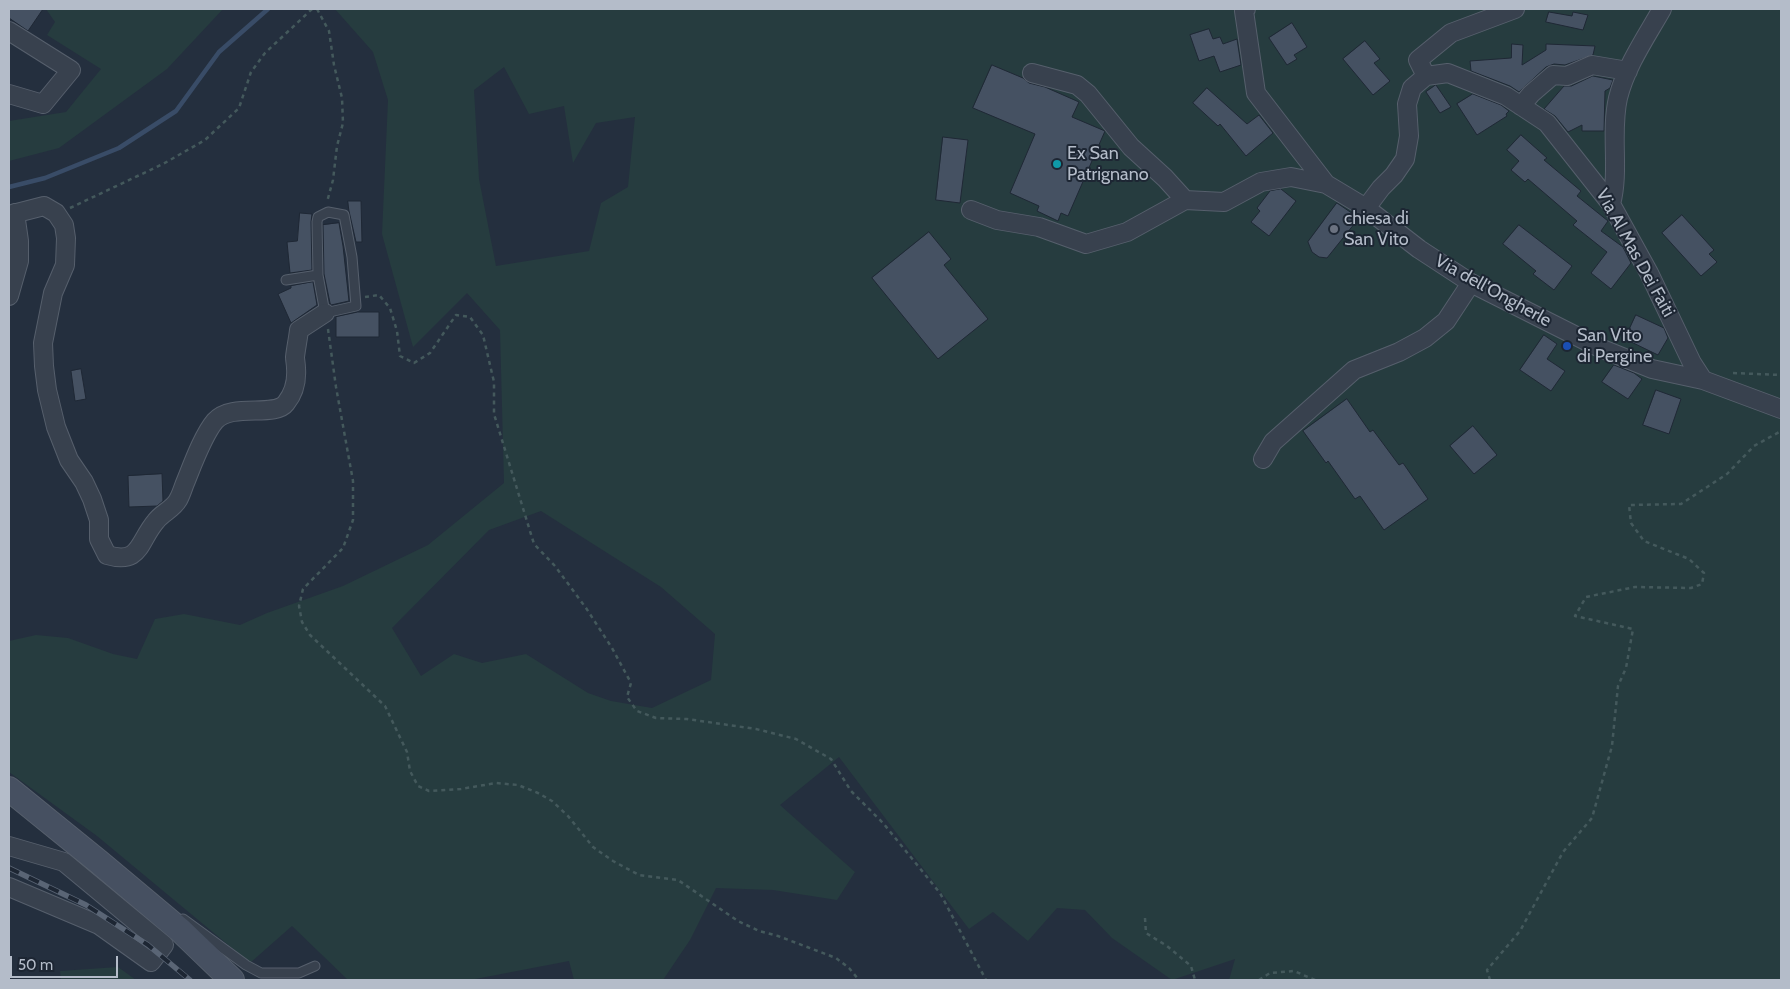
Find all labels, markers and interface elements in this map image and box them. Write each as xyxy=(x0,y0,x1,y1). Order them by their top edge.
place label: Ex San Patrignano xyxy=(1067,143,1149,186)
marker: Ex San Patrignano xyxy=(1051,158,1063,170)
street label: Via Al Mas Dei Faiti xyxy=(1591,185,1679,321)
place label: chiesa di San Vito xyxy=(1344,208,1409,250)
marker: chiesa di San Vito xyxy=(1328,223,1340,235)
street label: Via dell'Ongherle xyxy=(1431,250,1555,332)
place label: San Vito di Pergine xyxy=(1577,325,1652,368)
marker: San Vito di Pergine xyxy=(1561,340,1573,352)
scale bar xyxy=(12,946,120,978)
text: 50 m xyxy=(18,956,53,974)

